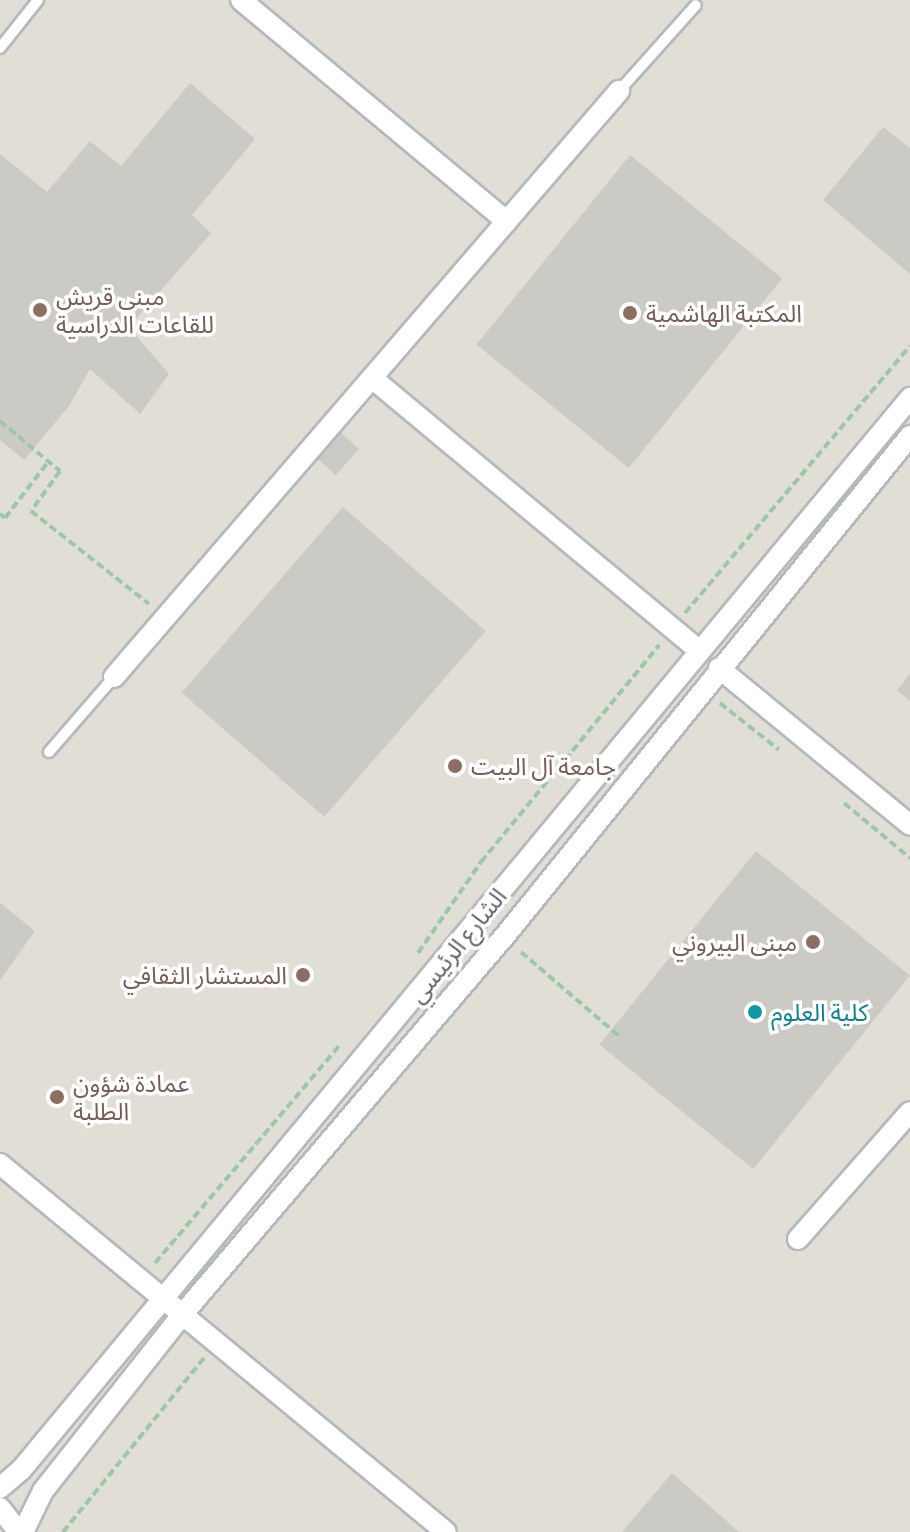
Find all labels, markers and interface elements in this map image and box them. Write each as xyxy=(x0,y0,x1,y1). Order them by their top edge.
place label: مبنى قريش للقاعات الدراسية xyxy=(56,282,214,338)
place label: المكتبة الهاشمية xyxy=(646,299,802,327)
marker: مبنى قريش للقاعات الدراسية xyxy=(31,301,49,319)
marker: المكتبة الهاشمية xyxy=(621,304,639,322)
place label: جامعة آل البيت xyxy=(471,752,616,780)
marker: جامعة آل البيت xyxy=(446,757,464,775)
street label: الشارع الرئيسي xyxy=(402,882,512,1008)
place label: مبنى البيروني xyxy=(672,928,797,956)
marker: مبنى البيروني xyxy=(804,933,822,951)
place label: المستشار الثقافي xyxy=(123,961,287,989)
marker: المستشار الثقافي xyxy=(294,966,312,984)
place label: كلية العلوم xyxy=(771,998,868,1026)
marker: كلية العلوم xyxy=(746,1003,764,1021)
place label: عمادة شؤون الطلبة xyxy=(73,1069,189,1125)
marker: عمادة شؤون الطلبة xyxy=(48,1088,66,1106)

